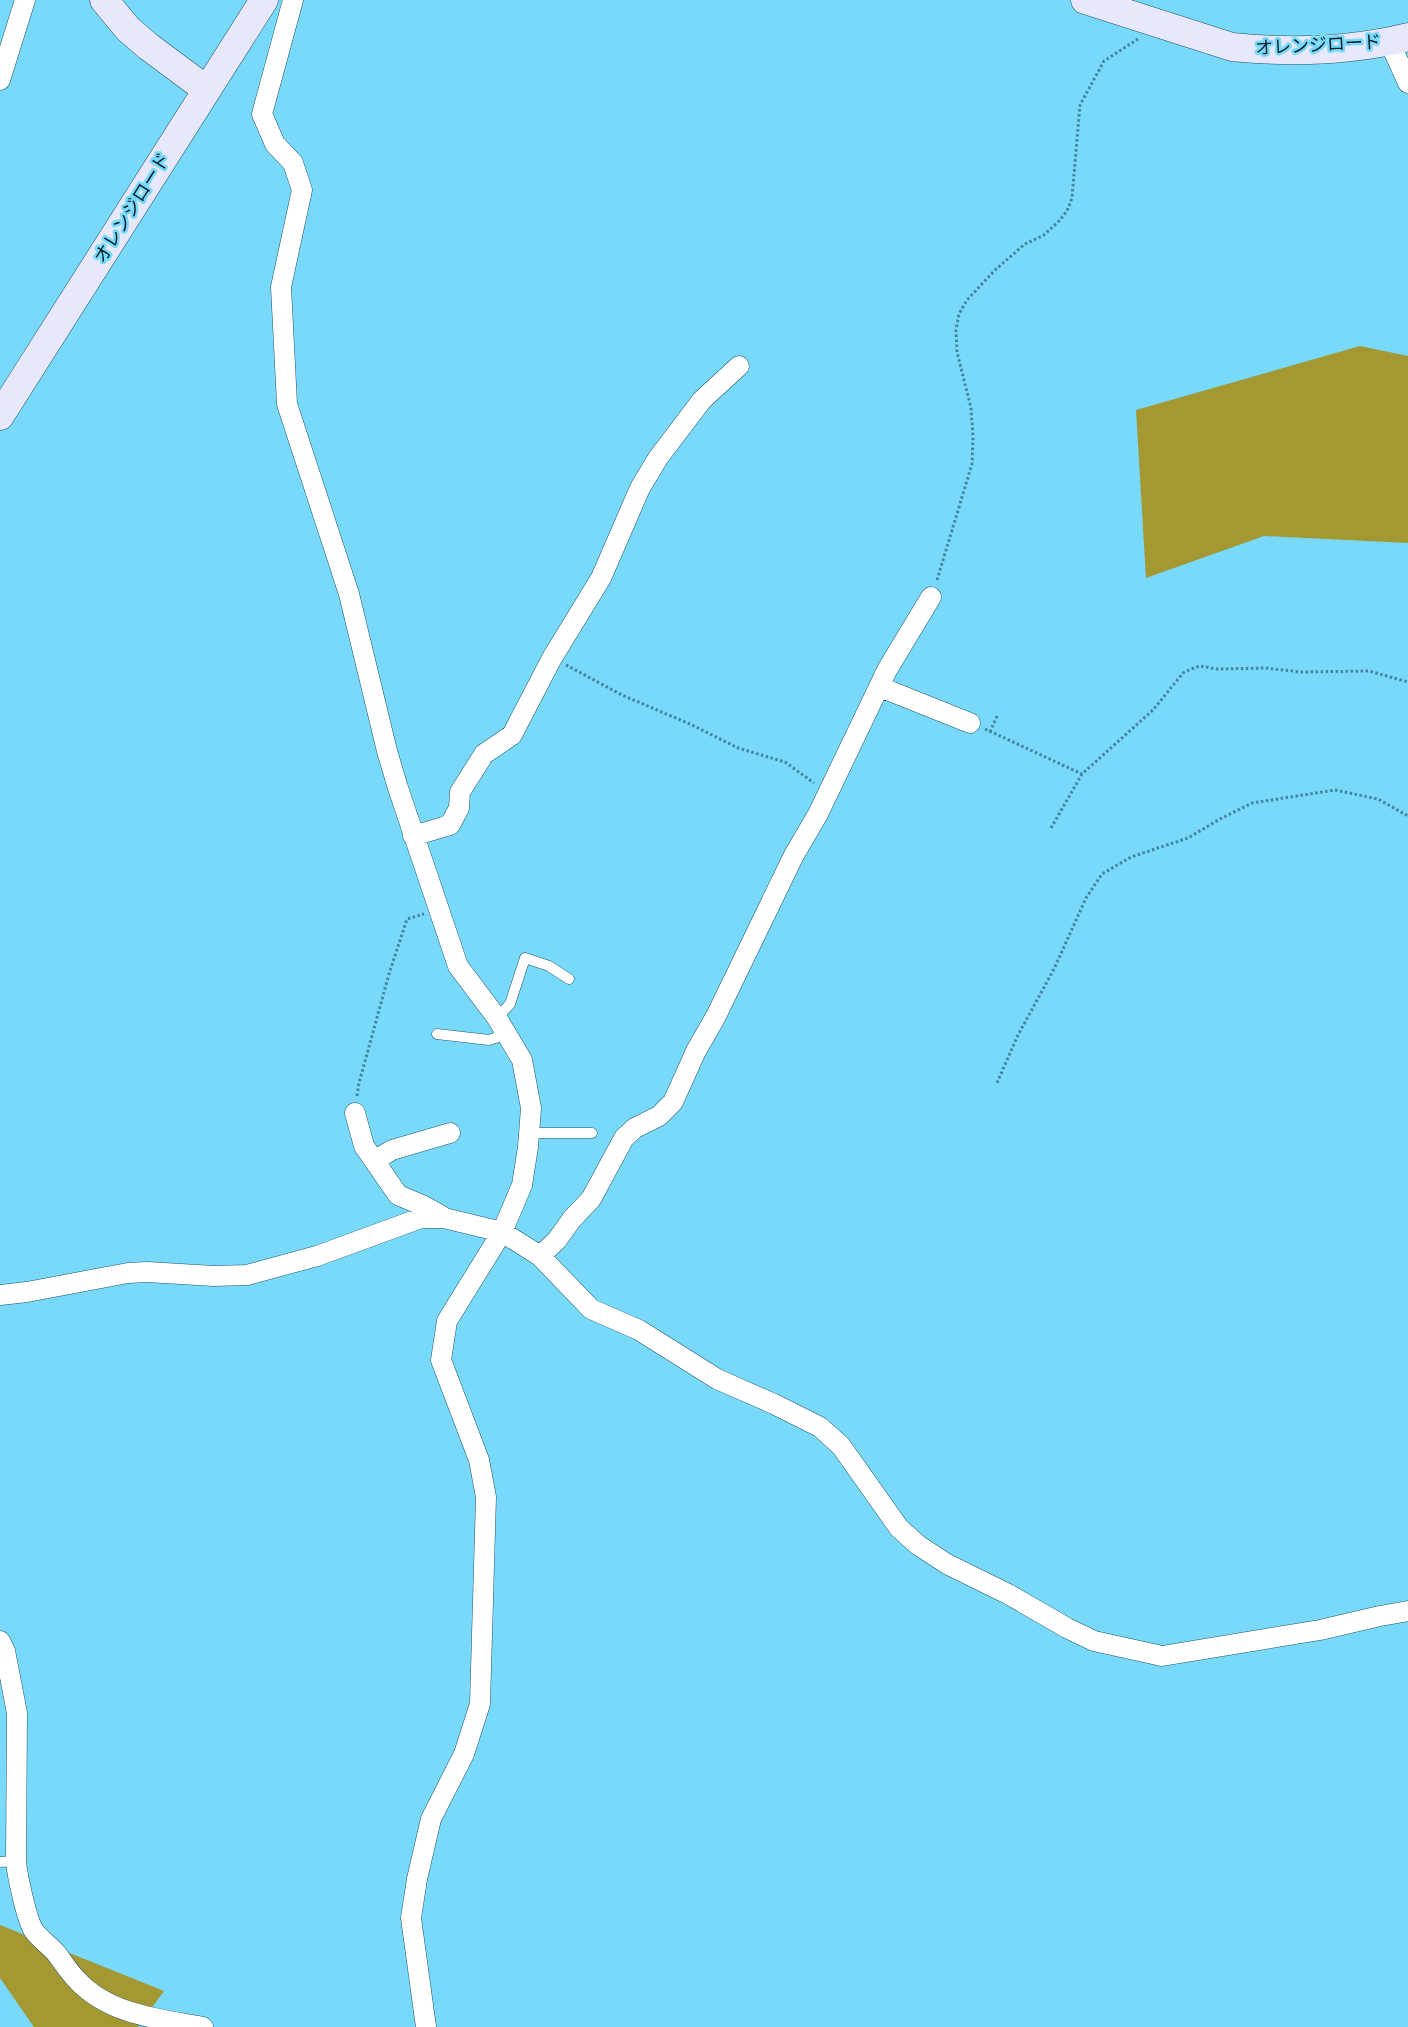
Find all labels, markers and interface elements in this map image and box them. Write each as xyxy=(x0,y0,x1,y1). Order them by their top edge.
street label: オレンジロード xyxy=(1254,30,1381,58)
street label: オレンジロード xyxy=(88,148,174,267)

